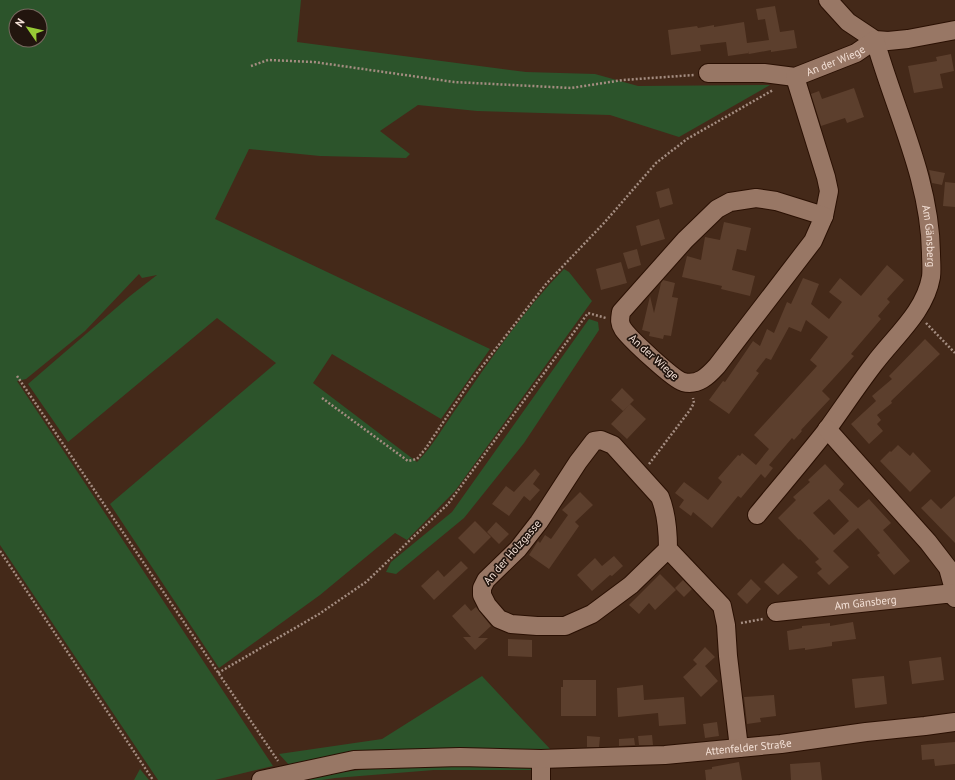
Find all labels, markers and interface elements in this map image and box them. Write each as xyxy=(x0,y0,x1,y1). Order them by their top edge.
north arrow xyxy=(8,8,48,48)
text: N xyxy=(12,15,28,29)
street label: An der Wiege xyxy=(804,42,868,79)
street label: Am Gänsberg xyxy=(919,204,938,268)
street label: An der Wiege xyxy=(626,331,682,383)
street label: An der Holzgasse xyxy=(480,517,544,587)
street label: Am Gänsberg xyxy=(834,592,897,613)
street label: Attenfelder Straße xyxy=(705,736,793,758)

